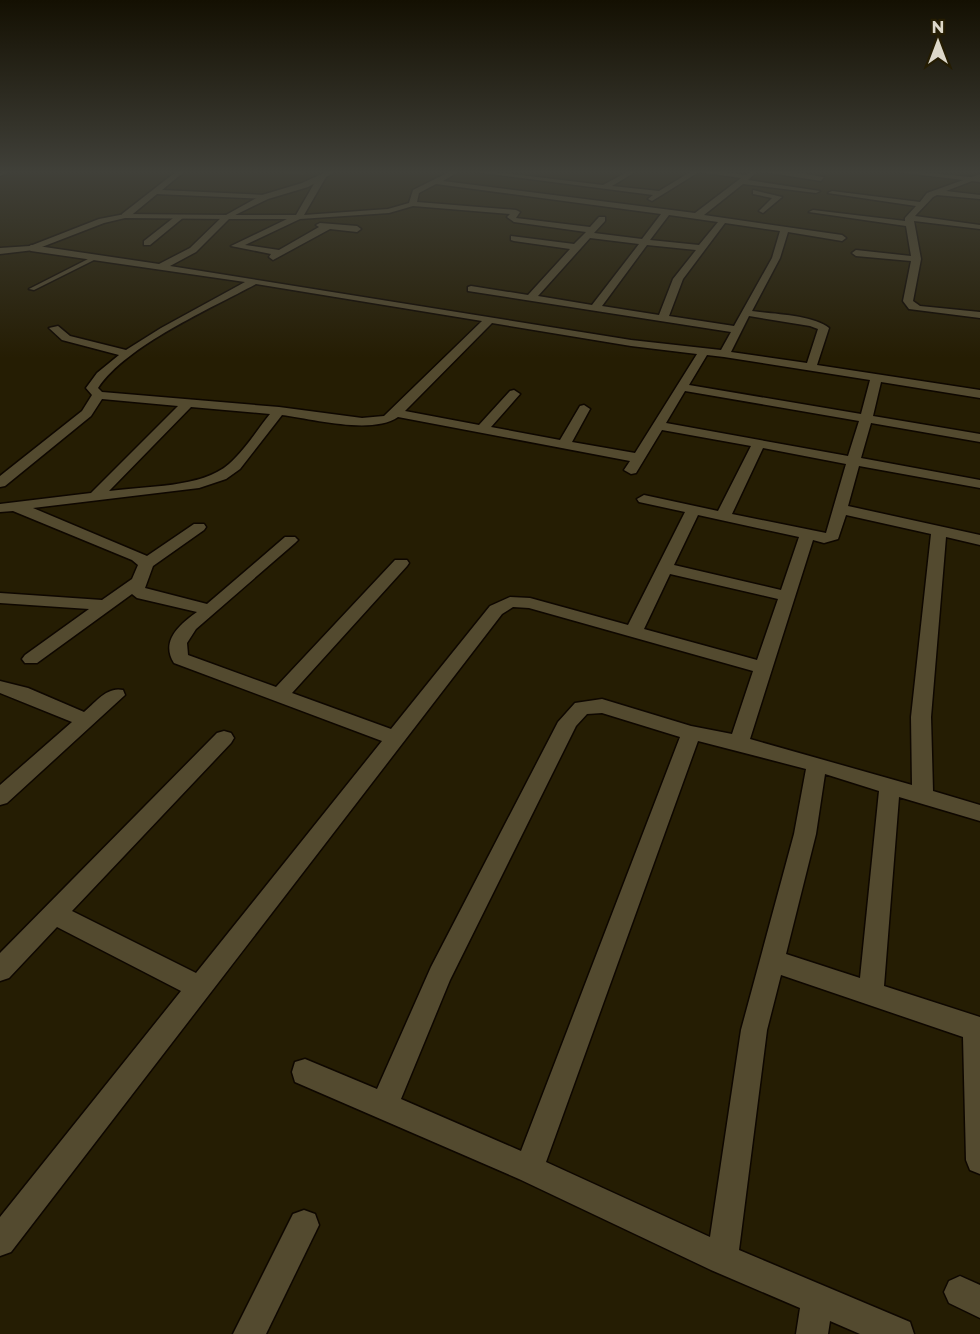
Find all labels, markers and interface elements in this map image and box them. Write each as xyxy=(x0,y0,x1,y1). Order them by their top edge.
north arrow xyxy=(908,12,968,72)
text: N xyxy=(932,18,944,37)

